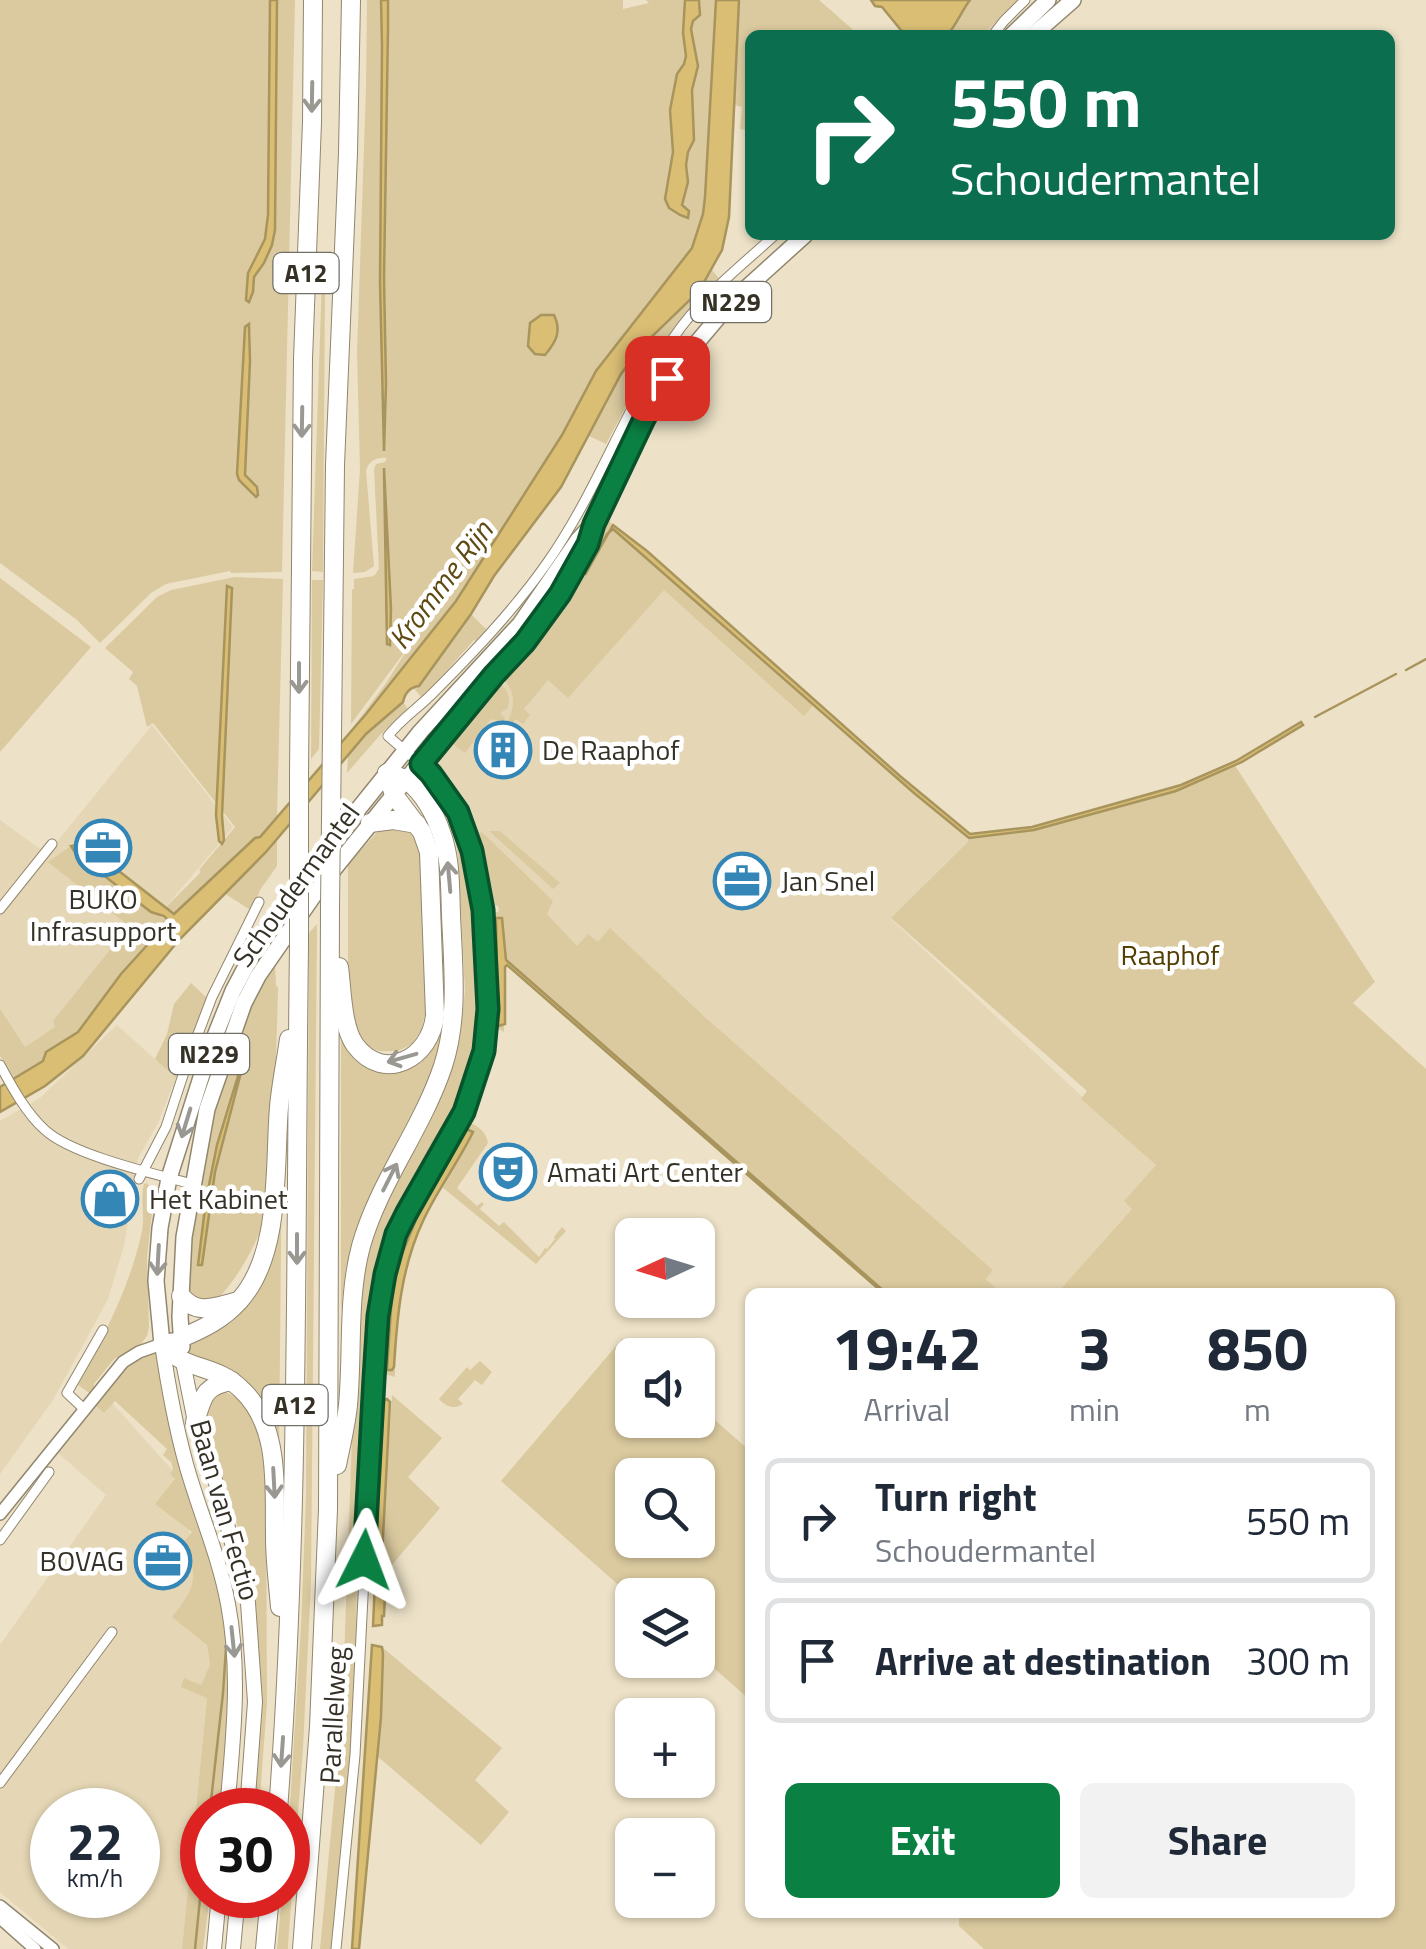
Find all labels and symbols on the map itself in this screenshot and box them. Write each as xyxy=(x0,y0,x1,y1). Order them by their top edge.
one-way arrow xyxy=(302,80,322,113)
road number: A12 xyxy=(274,253,338,293)
road number: N229 xyxy=(691,282,771,322)
pin xyxy=(625,336,710,421)
one-way arrow xyxy=(292,406,312,438)
water label: Kromme Rijn xyxy=(376,510,505,658)
one-way arrow xyxy=(290,660,308,693)
building icon: De Raaphof xyxy=(473,720,533,780)
place label: De Raaphof xyxy=(542,728,680,771)
street label: Schoudermantel xyxy=(221,794,370,976)
office icon: BUKO Infrasupport xyxy=(73,818,133,878)
office icon: Jan Snel xyxy=(712,851,772,911)
place label: Jan Snel xyxy=(781,859,875,902)
one-way arrow xyxy=(439,861,458,894)
place label: BUKO Infrasupport xyxy=(30,877,176,952)
park label: Raaphof xyxy=(1120,933,1220,976)
road number: N229 xyxy=(169,1034,249,1074)
one-way arrow xyxy=(387,1050,418,1068)
one-way arrow xyxy=(176,1107,194,1139)
theatre icon: Amati Art Center xyxy=(478,1142,538,1202)
place label: Amati Art Center xyxy=(547,1150,744,1193)
one-way arrow xyxy=(381,1162,400,1192)
shop icon: Het Kabinet xyxy=(80,1169,140,1229)
place label: Het Kabinet xyxy=(149,1177,288,1220)
north arrow xyxy=(615,1218,715,1318)
one-way arrow xyxy=(288,1232,306,1264)
one-way arrow xyxy=(148,1244,167,1276)
road number: A12 xyxy=(262,1385,328,1425)
street label: Baan van Fectio xyxy=(179,1414,272,1605)
one-way arrow xyxy=(264,1467,283,1499)
position arrow xyxy=(312,1508,416,1612)
office icon: BOVAG xyxy=(133,1531,193,1591)
place label: BOVAG xyxy=(39,1539,124,1582)
one-way arrow xyxy=(223,1625,242,1658)
street label: Parallelweg xyxy=(307,1645,358,1785)
one-way arrow xyxy=(272,1735,291,1767)
speed limit sign: 30 xyxy=(180,1788,310,1918)

